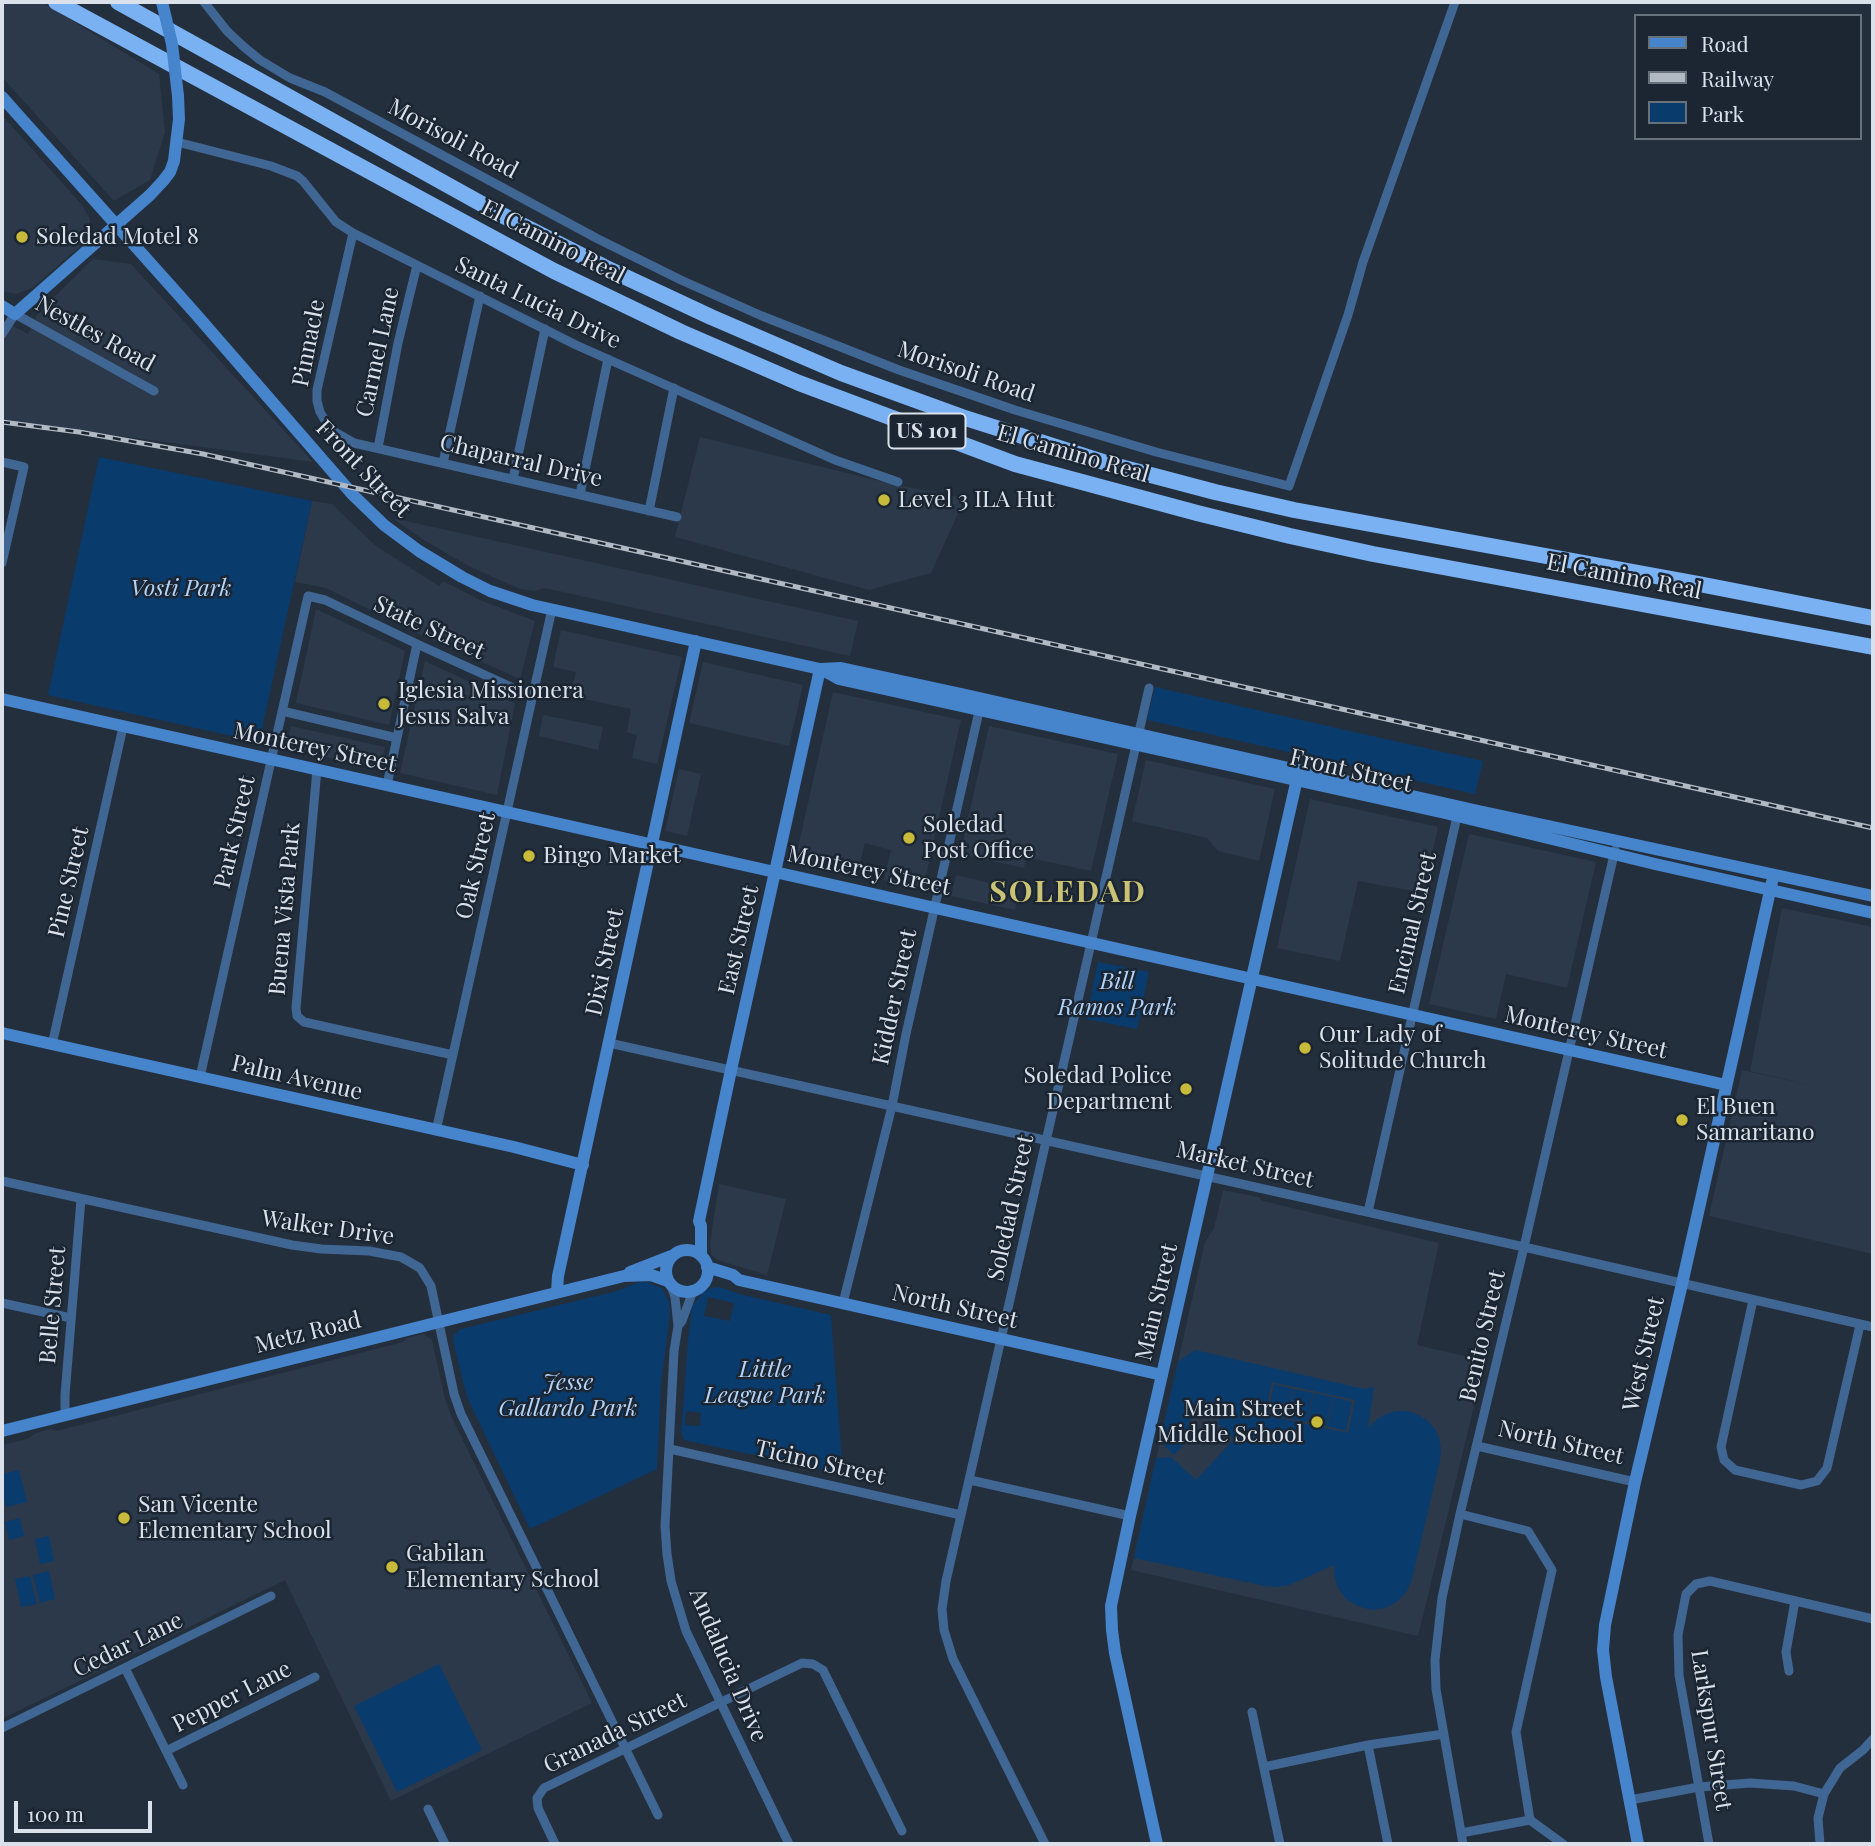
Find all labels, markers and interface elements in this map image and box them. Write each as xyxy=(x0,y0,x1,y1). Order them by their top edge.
legend xyxy=(1633,14,1861,140)
text: Road xyxy=(1701,29,1749,57)
text: Railway xyxy=(1701,64,1774,92)
street label: Morisoli Road xyxy=(383,93,523,185)
text: Park xyxy=(1701,99,1744,127)
street label: El Camino Real xyxy=(477,194,629,290)
place label: Soledad Motel 8 xyxy=(36,223,199,251)
marker: Soledad Motel 8 xyxy=(14,229,30,245)
street label: Santa Lucia Drive xyxy=(451,251,625,355)
street label: Carmel Lane xyxy=(351,284,405,420)
street label: Nestles Road xyxy=(30,290,160,378)
street label: Pinnacle xyxy=(287,297,331,389)
street label: Morisoli Road xyxy=(894,336,1038,408)
road number: US 101 xyxy=(888,414,965,448)
street label: Front Street xyxy=(310,415,416,523)
street label: El Camino Real xyxy=(994,419,1152,489)
street label: Chaparral Drive xyxy=(437,429,605,493)
place label: Level 3 ILA Hut xyxy=(898,486,1054,514)
marker: Level 3 ILA Hut xyxy=(876,492,892,508)
street label: El Camino Real xyxy=(1544,548,1704,606)
park label: Vosti Park xyxy=(131,575,231,603)
street label: State Street xyxy=(369,590,489,666)
place label: Iglesia Missionera Jesus Salva xyxy=(398,677,584,731)
marker: Iglesia Missionera Jesus Salva xyxy=(376,696,392,712)
street label: Monterey Street xyxy=(231,717,399,779)
street label: Front Street xyxy=(1287,744,1415,798)
street label: Park Street xyxy=(209,773,261,891)
street label: Oak Street xyxy=(450,810,502,922)
place label: Soledad Post Office xyxy=(923,811,1034,865)
street label: Buena Vista Park xyxy=(264,821,306,997)
street label: Pine Street xyxy=(43,824,95,940)
marker: Soledad Post Office xyxy=(901,830,917,846)
street label: Monterey Street xyxy=(785,840,953,902)
place label: Bingo Market xyxy=(543,842,681,870)
marker: Bingo Market xyxy=(521,848,537,864)
street label: Encinal Street xyxy=(1383,849,1443,997)
district label: SOLEDAD xyxy=(990,875,1146,911)
street label: East Street xyxy=(713,883,765,997)
street label: Dixi Street xyxy=(580,906,630,1018)
street label: Kidder Street xyxy=(867,927,923,1067)
park label: Bill Ramos Park xyxy=(1058,968,1176,1022)
street label: Monterey Street xyxy=(1502,1001,1670,1065)
place label: Our Lady of Solitude Church xyxy=(1319,1021,1487,1075)
marker: Our Lady of Solitude Church xyxy=(1297,1040,1313,1056)
street label: Palm Avenue xyxy=(229,1050,365,1106)
place label: Soledad Police Department xyxy=(1024,1062,1172,1116)
marker: Soledad Police Department xyxy=(1178,1081,1194,1097)
place label: El Buen Samaritano xyxy=(1696,1093,1815,1147)
marker: El Buen Samaritano xyxy=(1674,1112,1690,1128)
street label: Soledad Street xyxy=(982,1133,1040,1283)
street label: Market Street xyxy=(1173,1136,1317,1194)
street label: Walker Drive xyxy=(260,1205,396,1251)
street label: Main Street xyxy=(1130,1241,1184,1363)
street label: Belle Street xyxy=(34,1245,72,1365)
street label: Benito Street xyxy=(1454,1267,1512,1405)
street label: North Street xyxy=(890,1279,1020,1335)
street label: West Street xyxy=(1617,1294,1671,1414)
street label: Metz Road xyxy=(252,1306,364,1360)
park label: Little League Park xyxy=(704,1356,826,1410)
park label: Jesse Gallardo Park xyxy=(499,1369,637,1423)
place label: Main Street Middle School xyxy=(1157,1395,1303,1449)
marker: Main Street Middle School xyxy=(1309,1414,1325,1430)
street label: North Street xyxy=(1496,1415,1626,1471)
street label: Ticino Street xyxy=(752,1435,888,1491)
place label: San Vicente Elementary School xyxy=(138,1491,332,1545)
marker: San Vicente Elementary School xyxy=(116,1510,132,1526)
place label: Gabilan Elementary School xyxy=(406,1540,600,1594)
marker: Gabilan Elementary School xyxy=(384,1559,400,1575)
street label: Andalucia Drive xyxy=(683,1584,773,1746)
street label: Cedar Lane xyxy=(69,1607,187,1683)
street label: Larkspur Street xyxy=(1685,1648,1737,1812)
street label: Pepper Lane xyxy=(168,1655,296,1739)
street label: Granada Street xyxy=(539,1687,691,1779)
scale bar xyxy=(18,1786,156,1830)
text: 100 m xyxy=(27,1799,84,1827)

